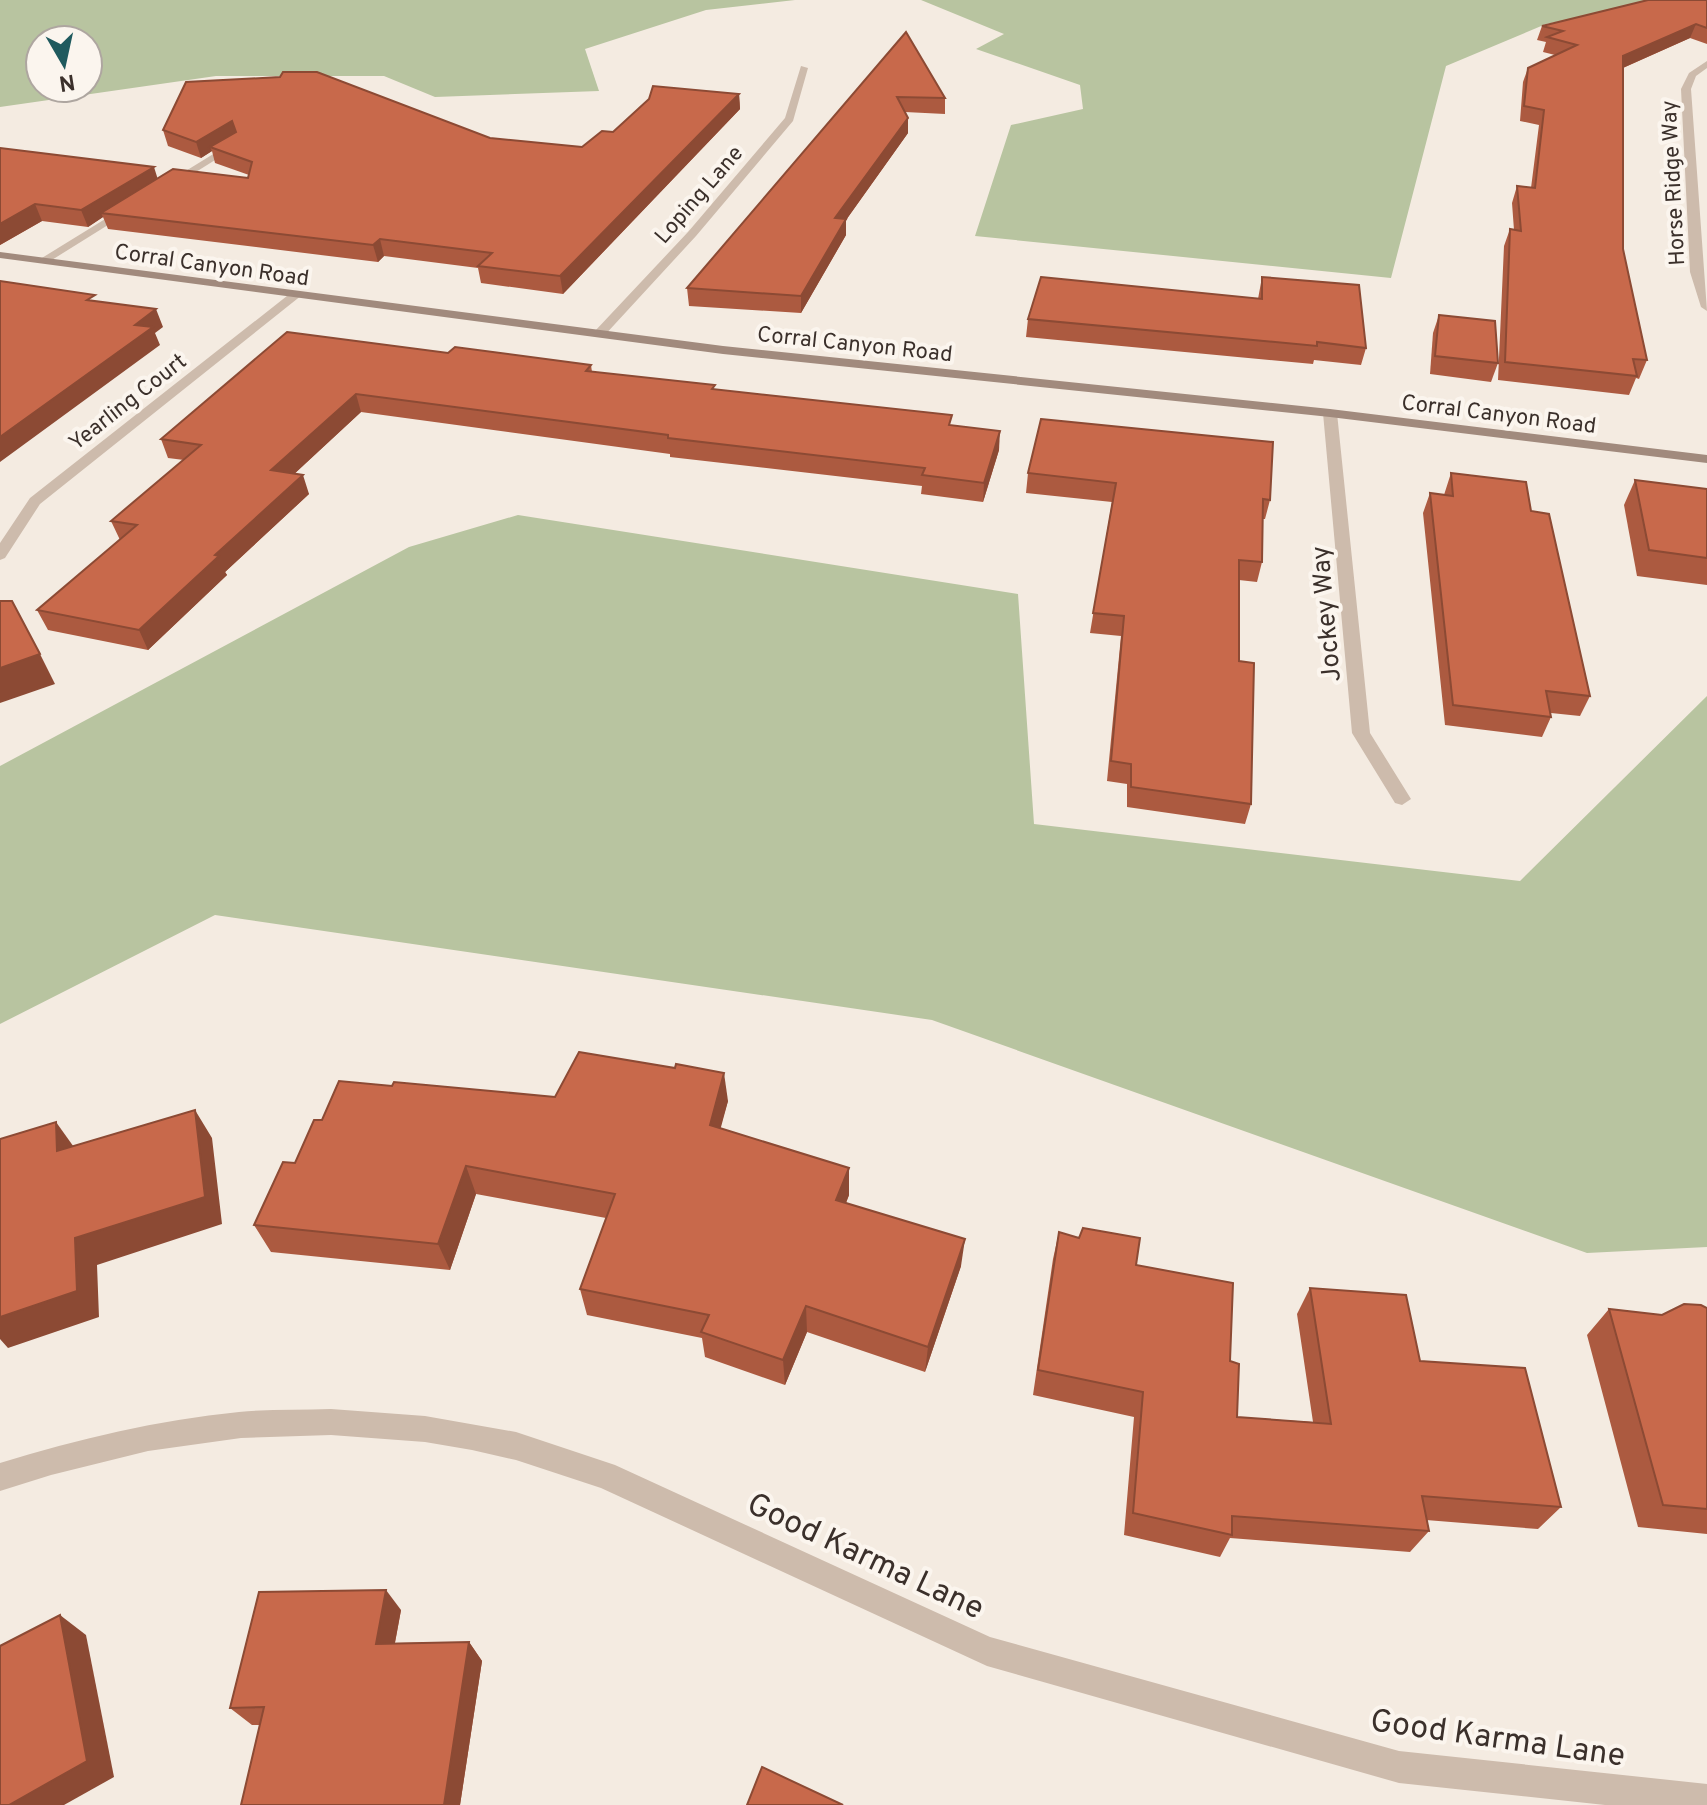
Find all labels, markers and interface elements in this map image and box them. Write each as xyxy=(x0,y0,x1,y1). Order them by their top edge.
north arrow xyxy=(24,24,104,104)
text: N xyxy=(57,67,77,96)
street label: Horse Ridge Way xyxy=(1657,99,1692,266)
street label: Loping Lane xyxy=(650,141,750,250)
street label: Corral Canyon Road xyxy=(113,239,311,293)
street label: Corral Canyon Road xyxy=(756,322,954,369)
street label: Yearling Court xyxy=(64,349,193,457)
street label: Corral Canyon Road xyxy=(1400,390,1598,441)
street label: Jockey Way xyxy=(1305,544,1350,683)
street label: Good Karma Lane xyxy=(740,1485,990,1630)
street label: Good Karma Lane xyxy=(1368,1702,1628,1778)

